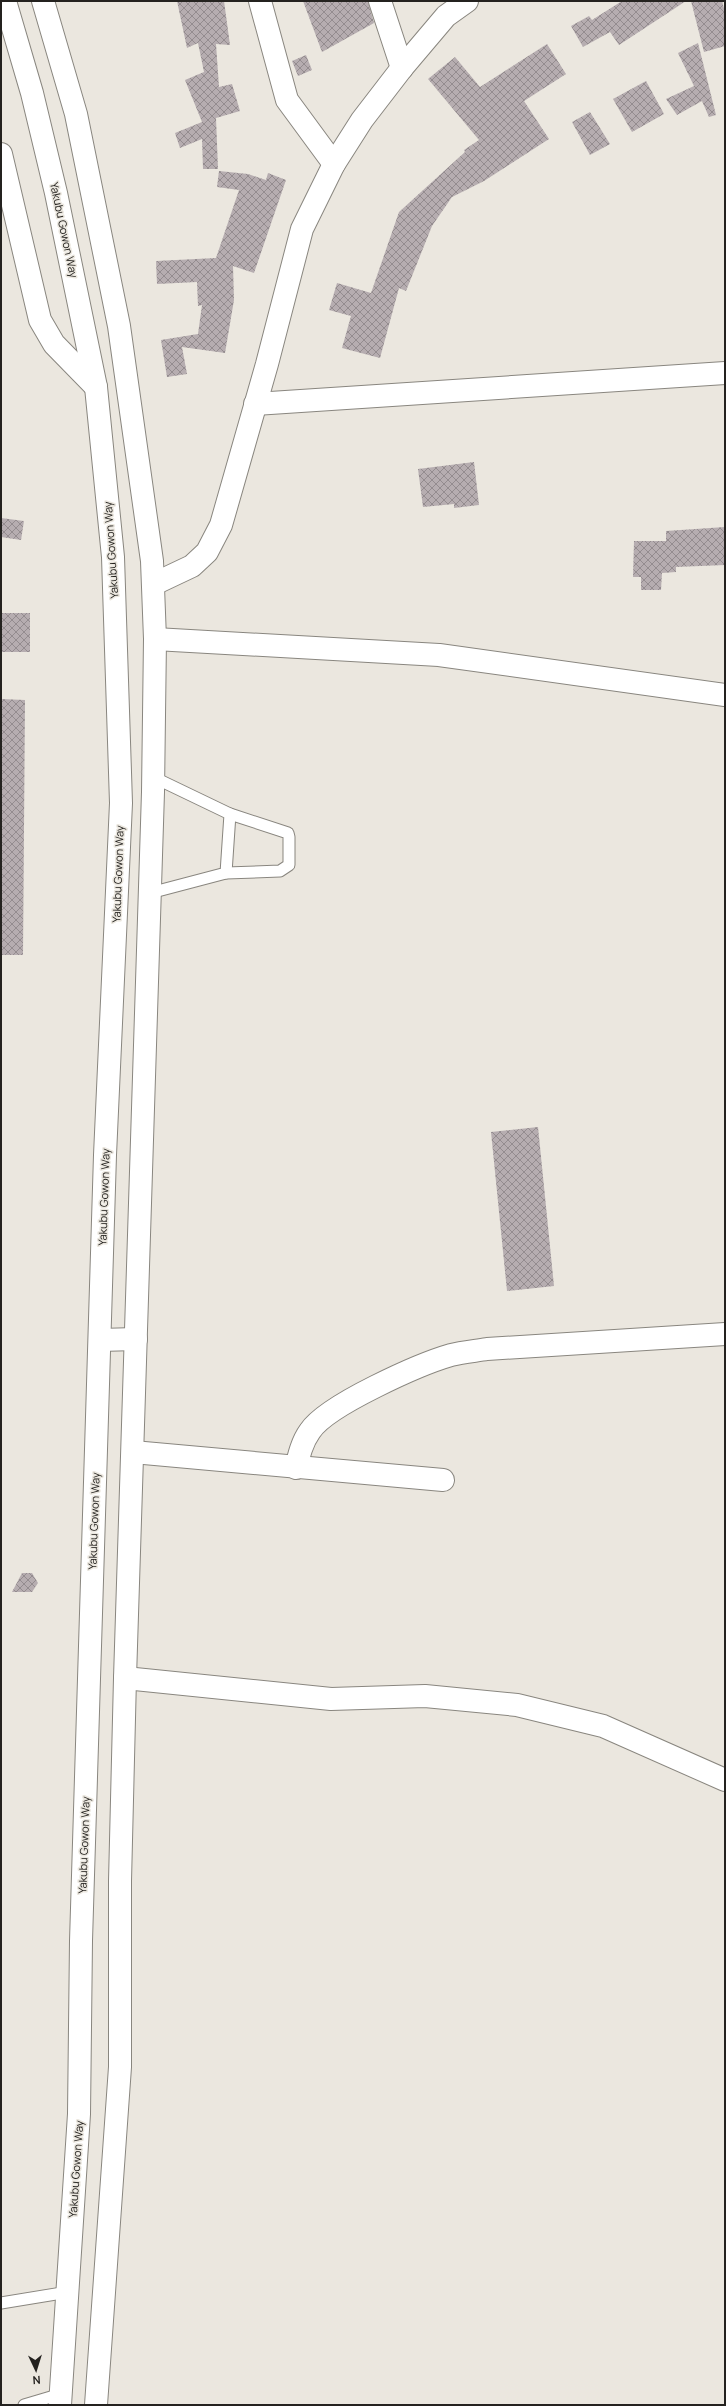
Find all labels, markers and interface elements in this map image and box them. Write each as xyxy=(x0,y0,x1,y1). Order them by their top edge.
street label: Yakubu Gowon Way xyxy=(47,181,82,279)
street label: Yakubu Gowon Way xyxy=(100,501,121,599)
street label: Yakubu Gowon Way xyxy=(108,825,127,923)
street label: Yakubu Gowon Way xyxy=(94,1148,113,1246)
street label: Yakubu Gowon Way xyxy=(84,1472,103,1570)
street label: Yakubu Gowon Way xyxy=(74,1796,93,1894)
street label: Yakubu Gowon Way xyxy=(65,2120,86,2218)
north arrow xyxy=(16,2350,56,2390)
text: N xyxy=(32,2373,41,2388)

